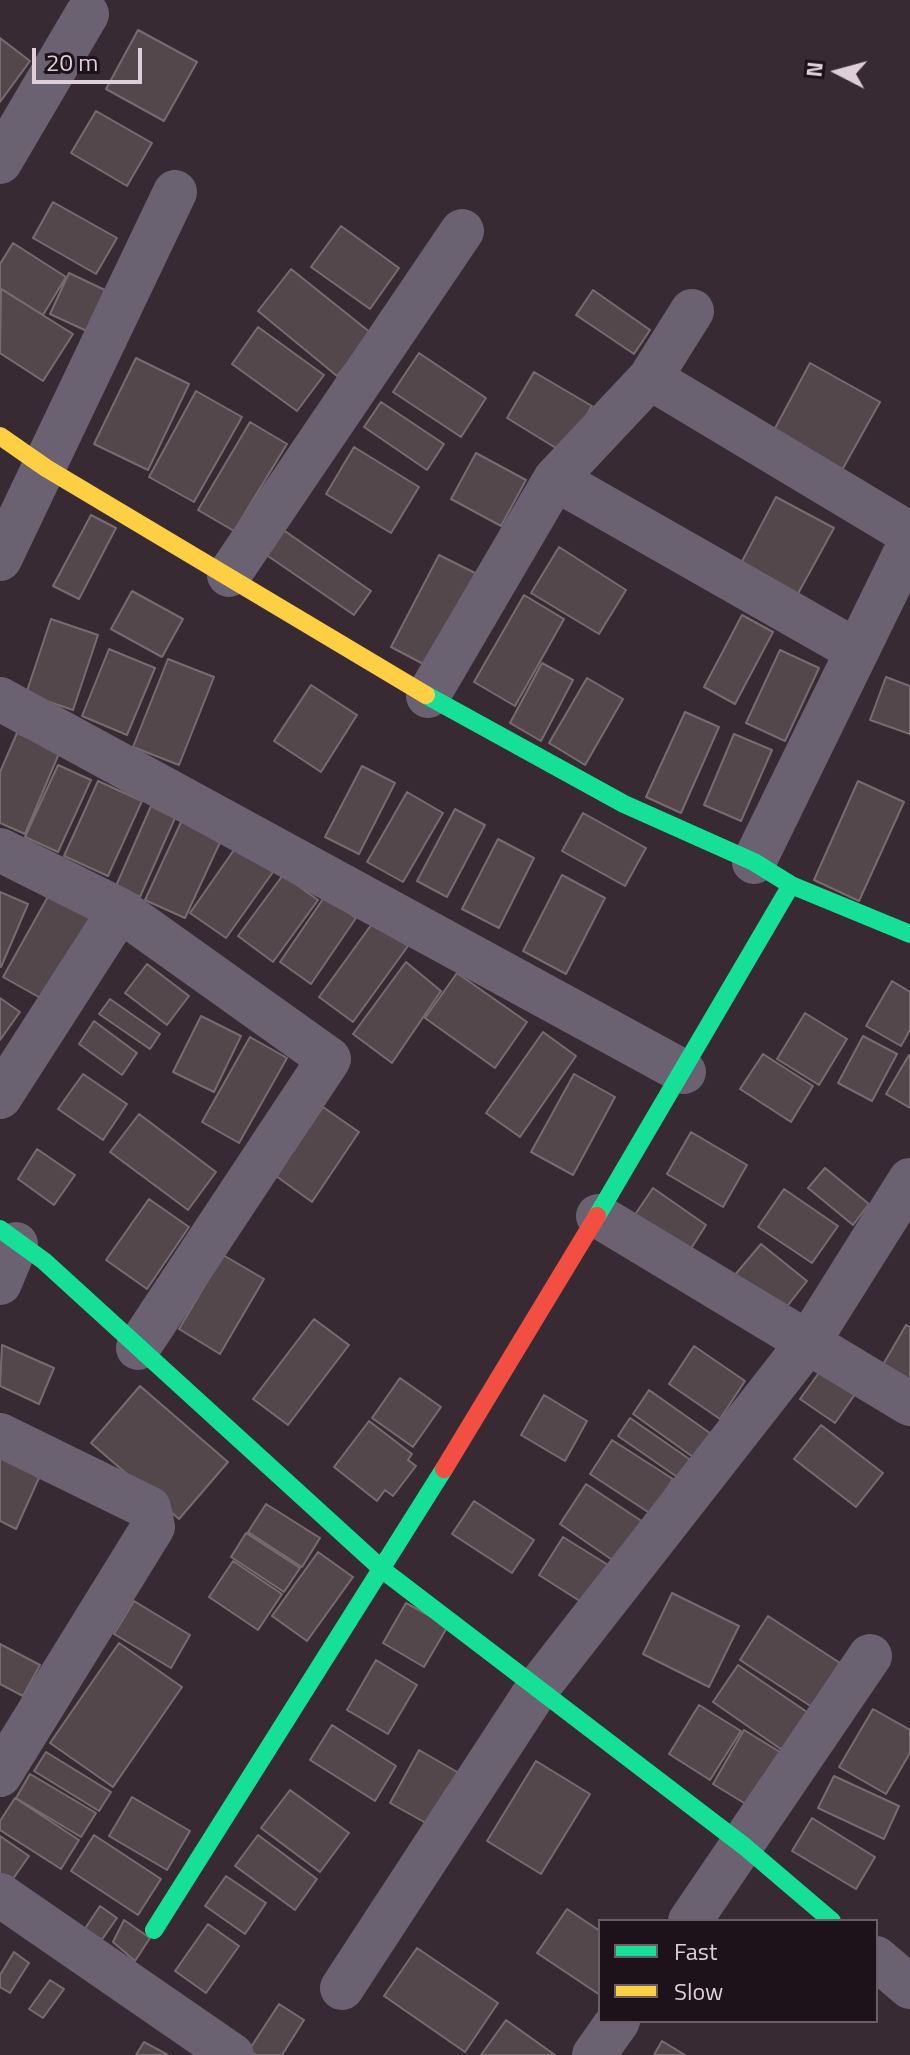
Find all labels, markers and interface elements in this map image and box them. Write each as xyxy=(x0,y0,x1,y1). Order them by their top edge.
scale bar xyxy=(36,32,146,82)
north arrow xyxy=(798,32,878,112)
text: 20 m xyxy=(46,44,98,80)
text: N xyxy=(796,60,832,79)
legend xyxy=(598,1919,878,2023)
text: Fast xyxy=(674,1933,717,1969)
text: Slow xyxy=(674,1973,723,2009)

